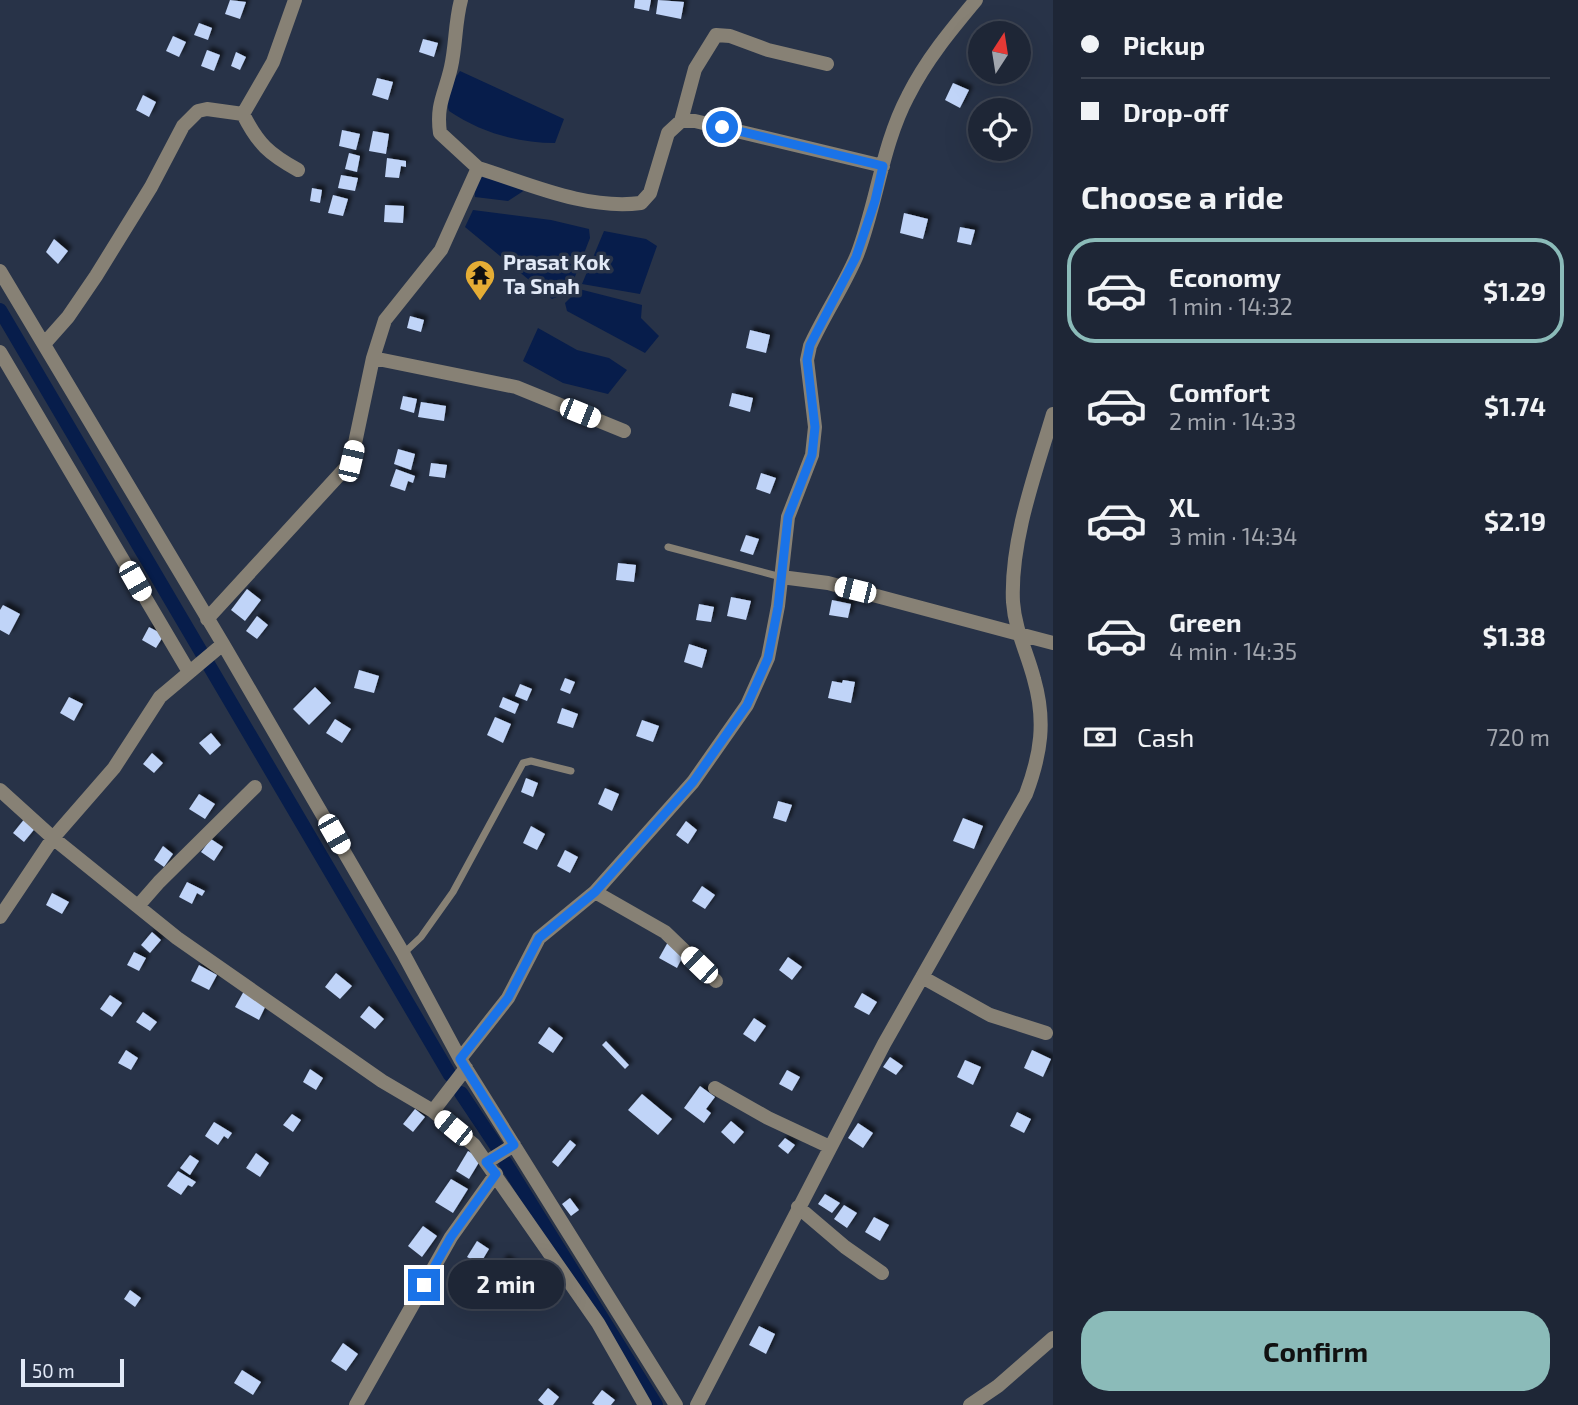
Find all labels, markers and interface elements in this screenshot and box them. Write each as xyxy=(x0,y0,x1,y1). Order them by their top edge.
north arrow xyxy=(968,21,1031,84)
map controls xyxy=(968,21,1031,161)
text: Pickup xyxy=(1123,29,1205,60)
text: Drop-off xyxy=(1123,96,1228,127)
button: locate xyxy=(968,98,1031,161)
route start xyxy=(706,111,738,143)
text: Choose a ride xyxy=(1081,177,1284,215)
place label: Prasat Kok Ta Snah xyxy=(503,249,610,298)
temple icon: Prasat Kok Ta Snah xyxy=(463,258,497,302)
icon: car xyxy=(1085,259,1148,322)
text: Economy xyxy=(1169,261,1281,292)
text: $1.29 xyxy=(1483,275,1546,306)
text: 1 min · 14:32 xyxy=(1169,292,1293,320)
icon: car xyxy=(1085,374,1148,437)
text: Comfort xyxy=(1169,376,1270,407)
text: $1.74 xyxy=(1484,390,1546,421)
car xyxy=(557,395,604,431)
text: 2 min · 14:33 xyxy=(1169,407,1296,435)
car xyxy=(337,438,366,484)
icon: car xyxy=(1085,489,1148,552)
text: XL xyxy=(1169,491,1200,522)
text: $2.19 xyxy=(1484,505,1546,536)
text: 3 min · 14:34 xyxy=(1169,522,1297,550)
car xyxy=(116,558,155,604)
car xyxy=(833,575,878,605)
icon: car xyxy=(1085,604,1148,667)
text: Green xyxy=(1169,606,1242,637)
text: $1.38 xyxy=(1482,620,1546,651)
text: 4 min · 14:35 xyxy=(1169,637,1297,665)
icon: cash xyxy=(1081,718,1119,756)
text: Cash xyxy=(1137,721,1194,752)
text: 720 m xyxy=(1486,723,1550,751)
car xyxy=(315,811,354,857)
car xyxy=(677,943,722,987)
car xyxy=(431,1107,476,1149)
callout: 2 min xyxy=(448,1260,564,1310)
route end xyxy=(408,1269,440,1301)
text: 2 min xyxy=(477,1270,535,1298)
button: Confirm xyxy=(1081,1311,1550,1391)
scale bar xyxy=(21,1356,124,1388)
text: 50 m xyxy=(32,1359,75,1382)

